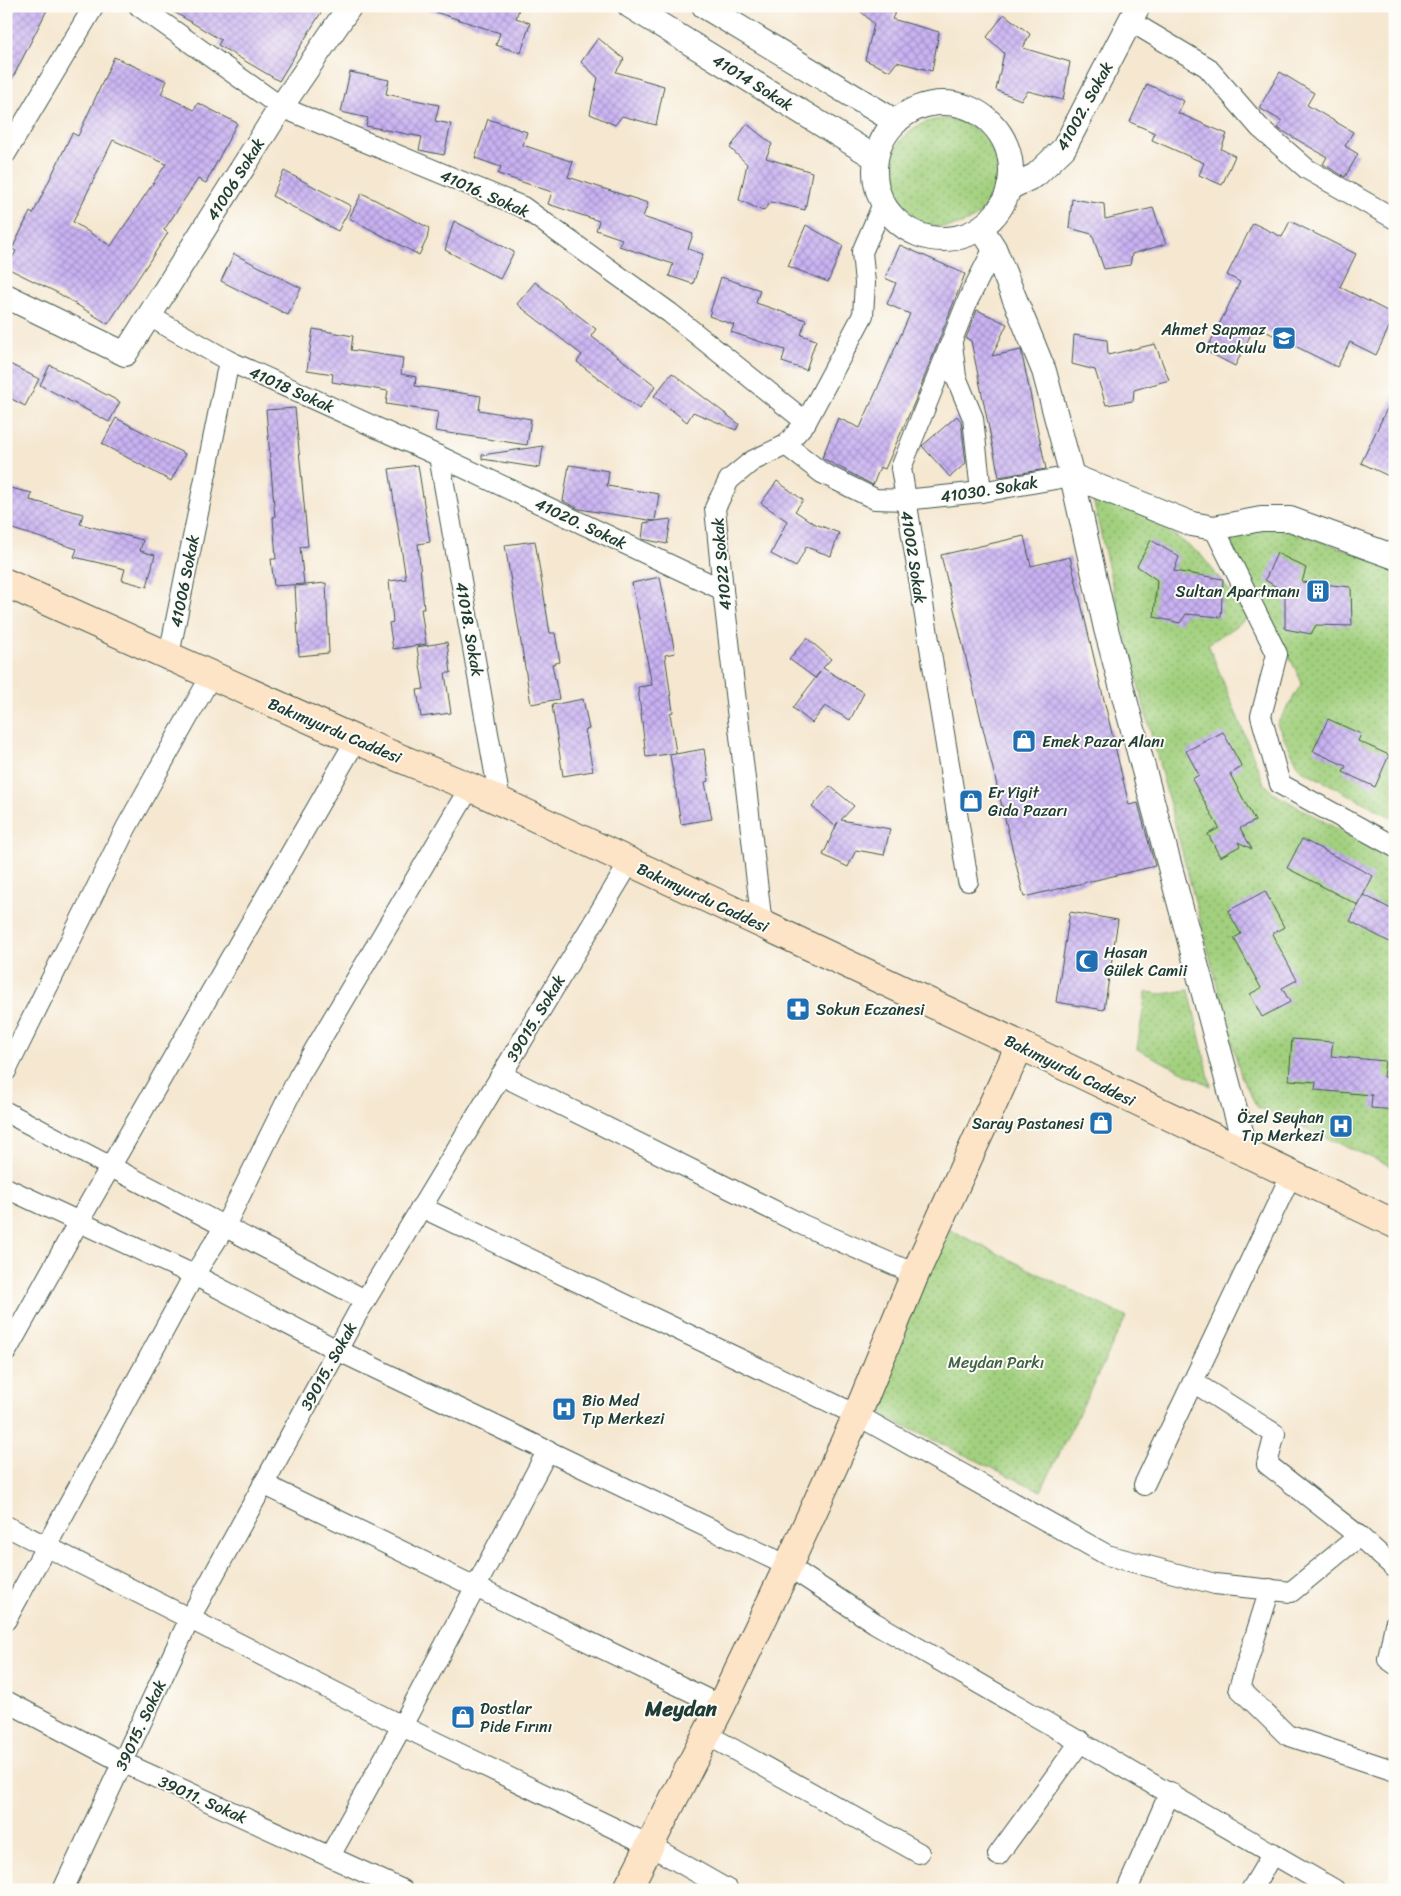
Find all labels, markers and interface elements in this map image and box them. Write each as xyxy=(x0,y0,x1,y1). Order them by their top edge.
street label: 41014 Sokak xyxy=(706,46,800,119)
street label: 41002. Sokak xyxy=(1048,56,1121,156)
street label: 41006 Sokak xyxy=(198,131,273,227)
street label: 41016. Sokak xyxy=(435,161,535,226)
place label: Ahmet Sapmaz Ortaokulu xyxy=(1161,315,1266,362)
school or university icon: Ahmet Sapmaz Ortaokulu xyxy=(1271,325,1297,351)
street label: 41018 Sokak xyxy=(244,358,340,421)
street label: 41030. Sokak xyxy=(938,467,1040,511)
street label: 41020. Sokak xyxy=(530,489,632,558)
street label: 41002 Sokak xyxy=(892,509,935,606)
street label: 41022 Sokak xyxy=(703,516,740,611)
street label: 41006 Sokak xyxy=(161,532,208,630)
place label: Sultan Apartmanı xyxy=(1176,577,1300,606)
building icon: Sultan Apartmanı xyxy=(1305,578,1331,604)
street label: 41018. Sokak xyxy=(447,579,492,679)
street label: Bakımyurdu Caddesi xyxy=(263,689,407,772)
place label: Emek Pazar Alanı xyxy=(1042,727,1164,756)
shop icon: Emek Pazar Alanı xyxy=(1011,728,1037,754)
place label: Er Yigit Gıda Pazarı xyxy=(988,778,1067,825)
shop icon: Er Yigit Gıda Pazarı xyxy=(958,788,984,814)
street label: Bakımyurdu Caddesi xyxy=(632,854,774,941)
place label: Hasan Gülek Camii xyxy=(1104,938,1188,985)
mosque icon: Hasan Gülek Camii xyxy=(1074,948,1100,974)
street label: 39015. Sokak xyxy=(498,969,573,1068)
place label: Sokun Eczanesi xyxy=(816,995,925,1024)
pharmacy icon: Sokun Eczanesi xyxy=(785,996,811,1022)
street label: Bakımyurdu Caddesi xyxy=(999,1026,1141,1115)
place label: Özel Seyhan Tıp Merkezi xyxy=(1238,1103,1325,1150)
place label: Saray Pastanesi xyxy=(972,1109,1085,1138)
shop icon: Saray Pastanesi xyxy=(1088,1110,1114,1136)
hospital icon: Özel Seyhan Tıp Merkezi xyxy=(1328,1113,1354,1139)
street label: 39015. Sokak xyxy=(292,1316,365,1416)
park label: Meydan Parkı xyxy=(948,1348,1044,1377)
place label: Bio Med Tıp Merkezi xyxy=(582,1386,665,1433)
hospital icon: Bio Med Tıp Merkezi xyxy=(551,1396,577,1422)
street label: 39015. Sokak xyxy=(107,1674,174,1776)
district label: Meydan xyxy=(644,1690,718,1728)
place label: Dostlar Pide Fırını xyxy=(480,1694,552,1741)
shop icon: Dostlar Pide Fırını xyxy=(450,1704,476,1730)
street label: 39011. Sokak xyxy=(154,1767,252,1832)

